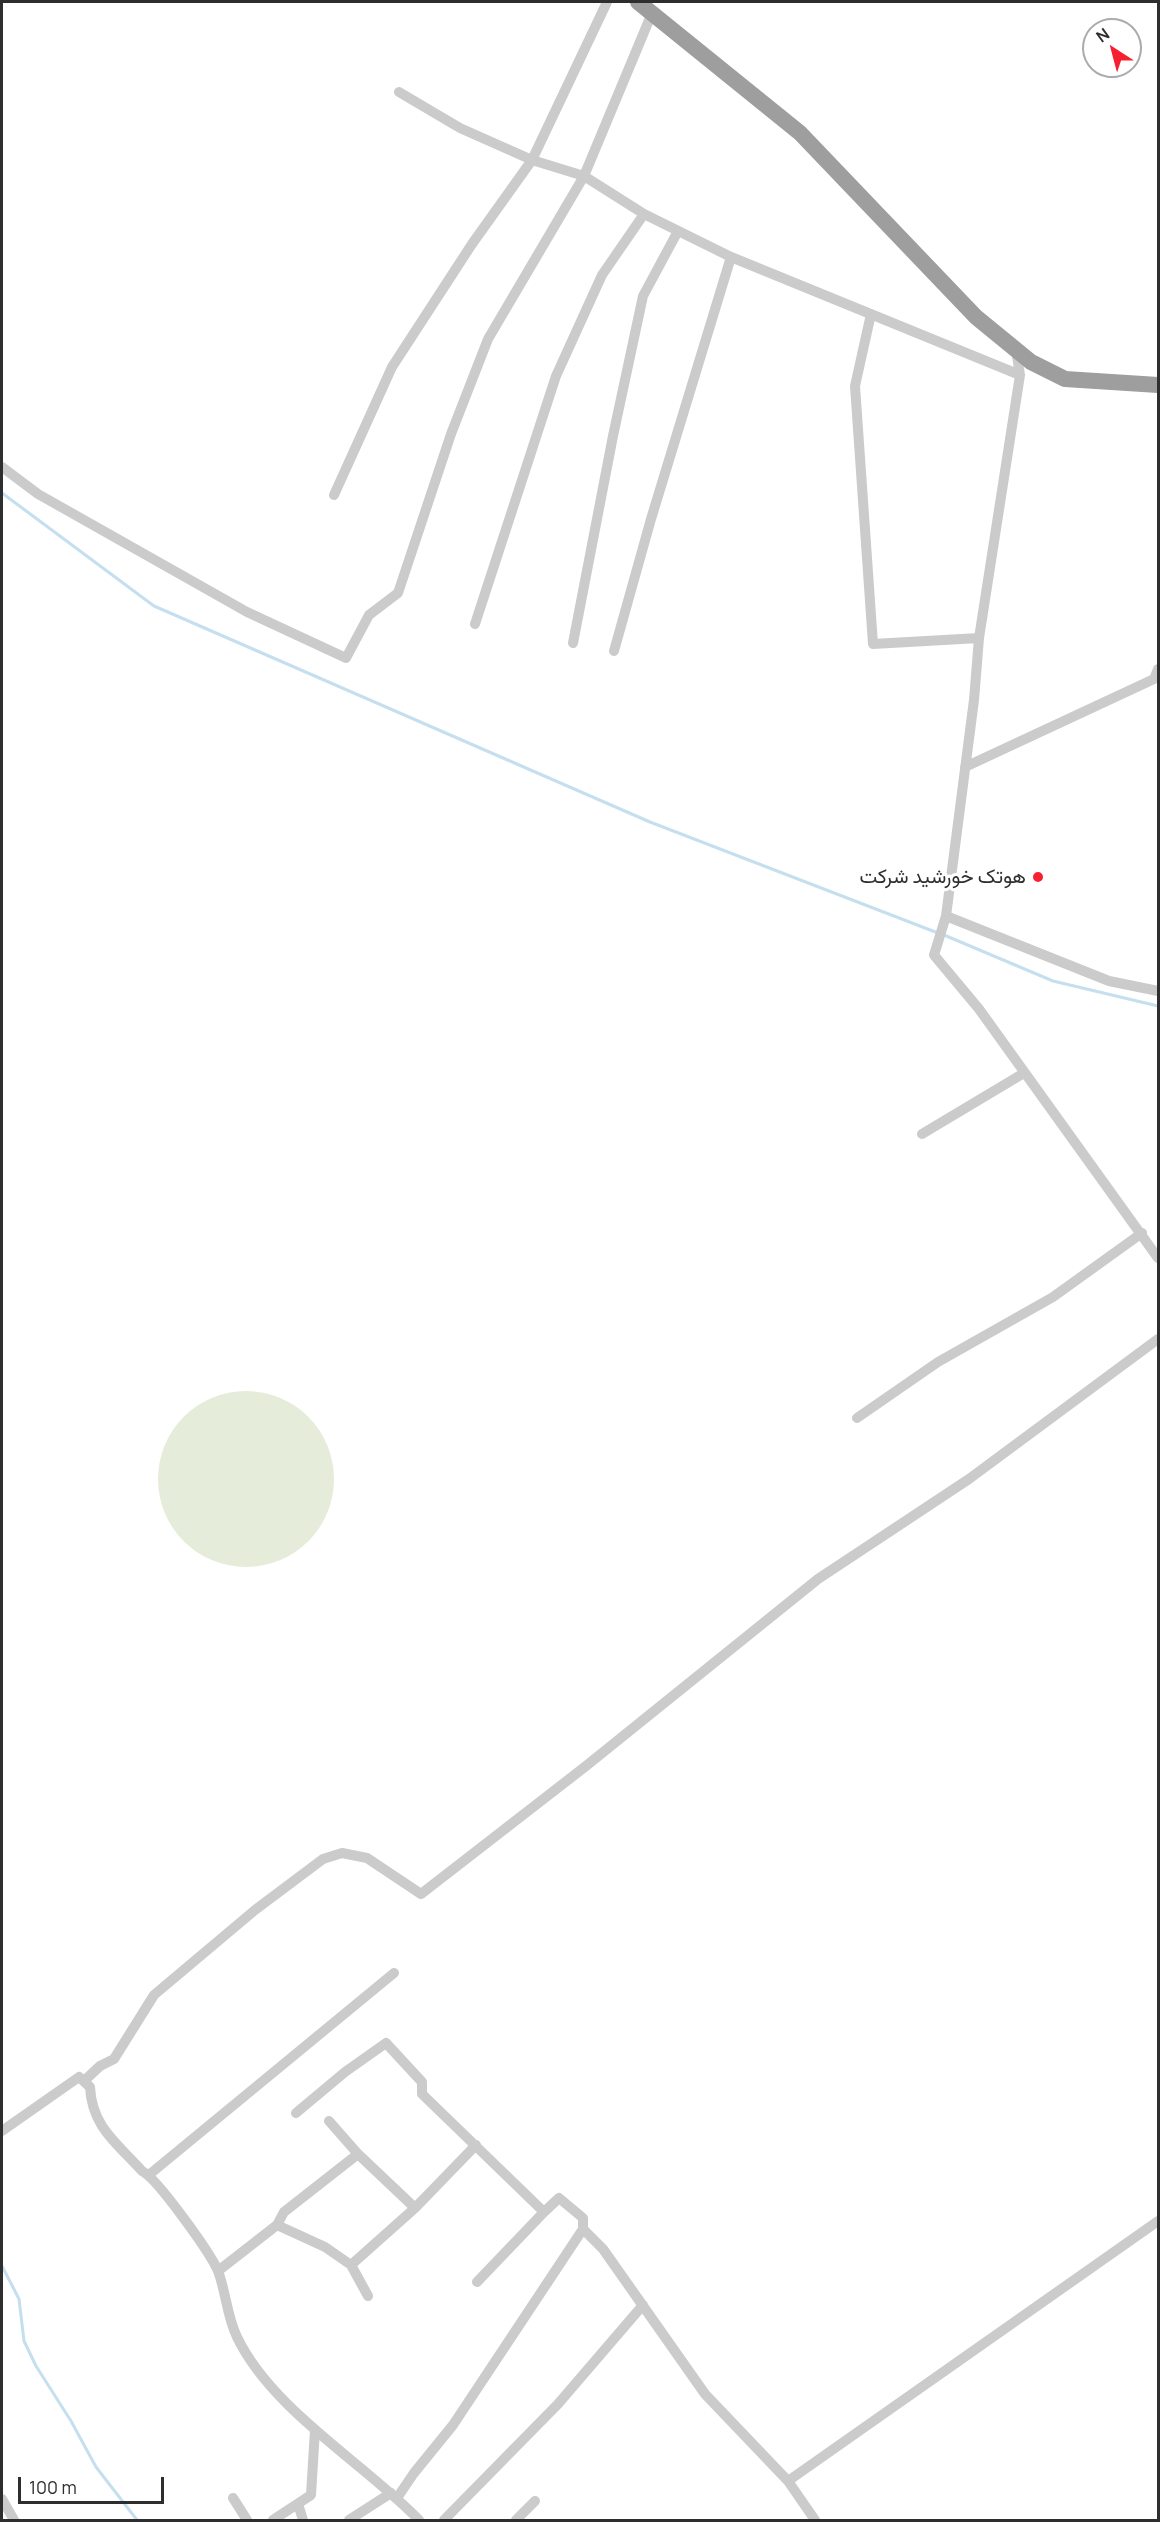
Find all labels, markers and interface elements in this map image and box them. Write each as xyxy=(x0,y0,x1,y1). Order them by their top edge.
north arrow xyxy=(1082,18,1142,78)
text: N xyxy=(1091,23,1114,47)
place label: هوتک خورشید شرکت xyxy=(859,865,1026,889)
marker: هوتک خورشید شرکت xyxy=(1031,870,1045,884)
scale bar xyxy=(21,2465,166,2503)
text: 100 m xyxy=(29,2475,77,2499)

